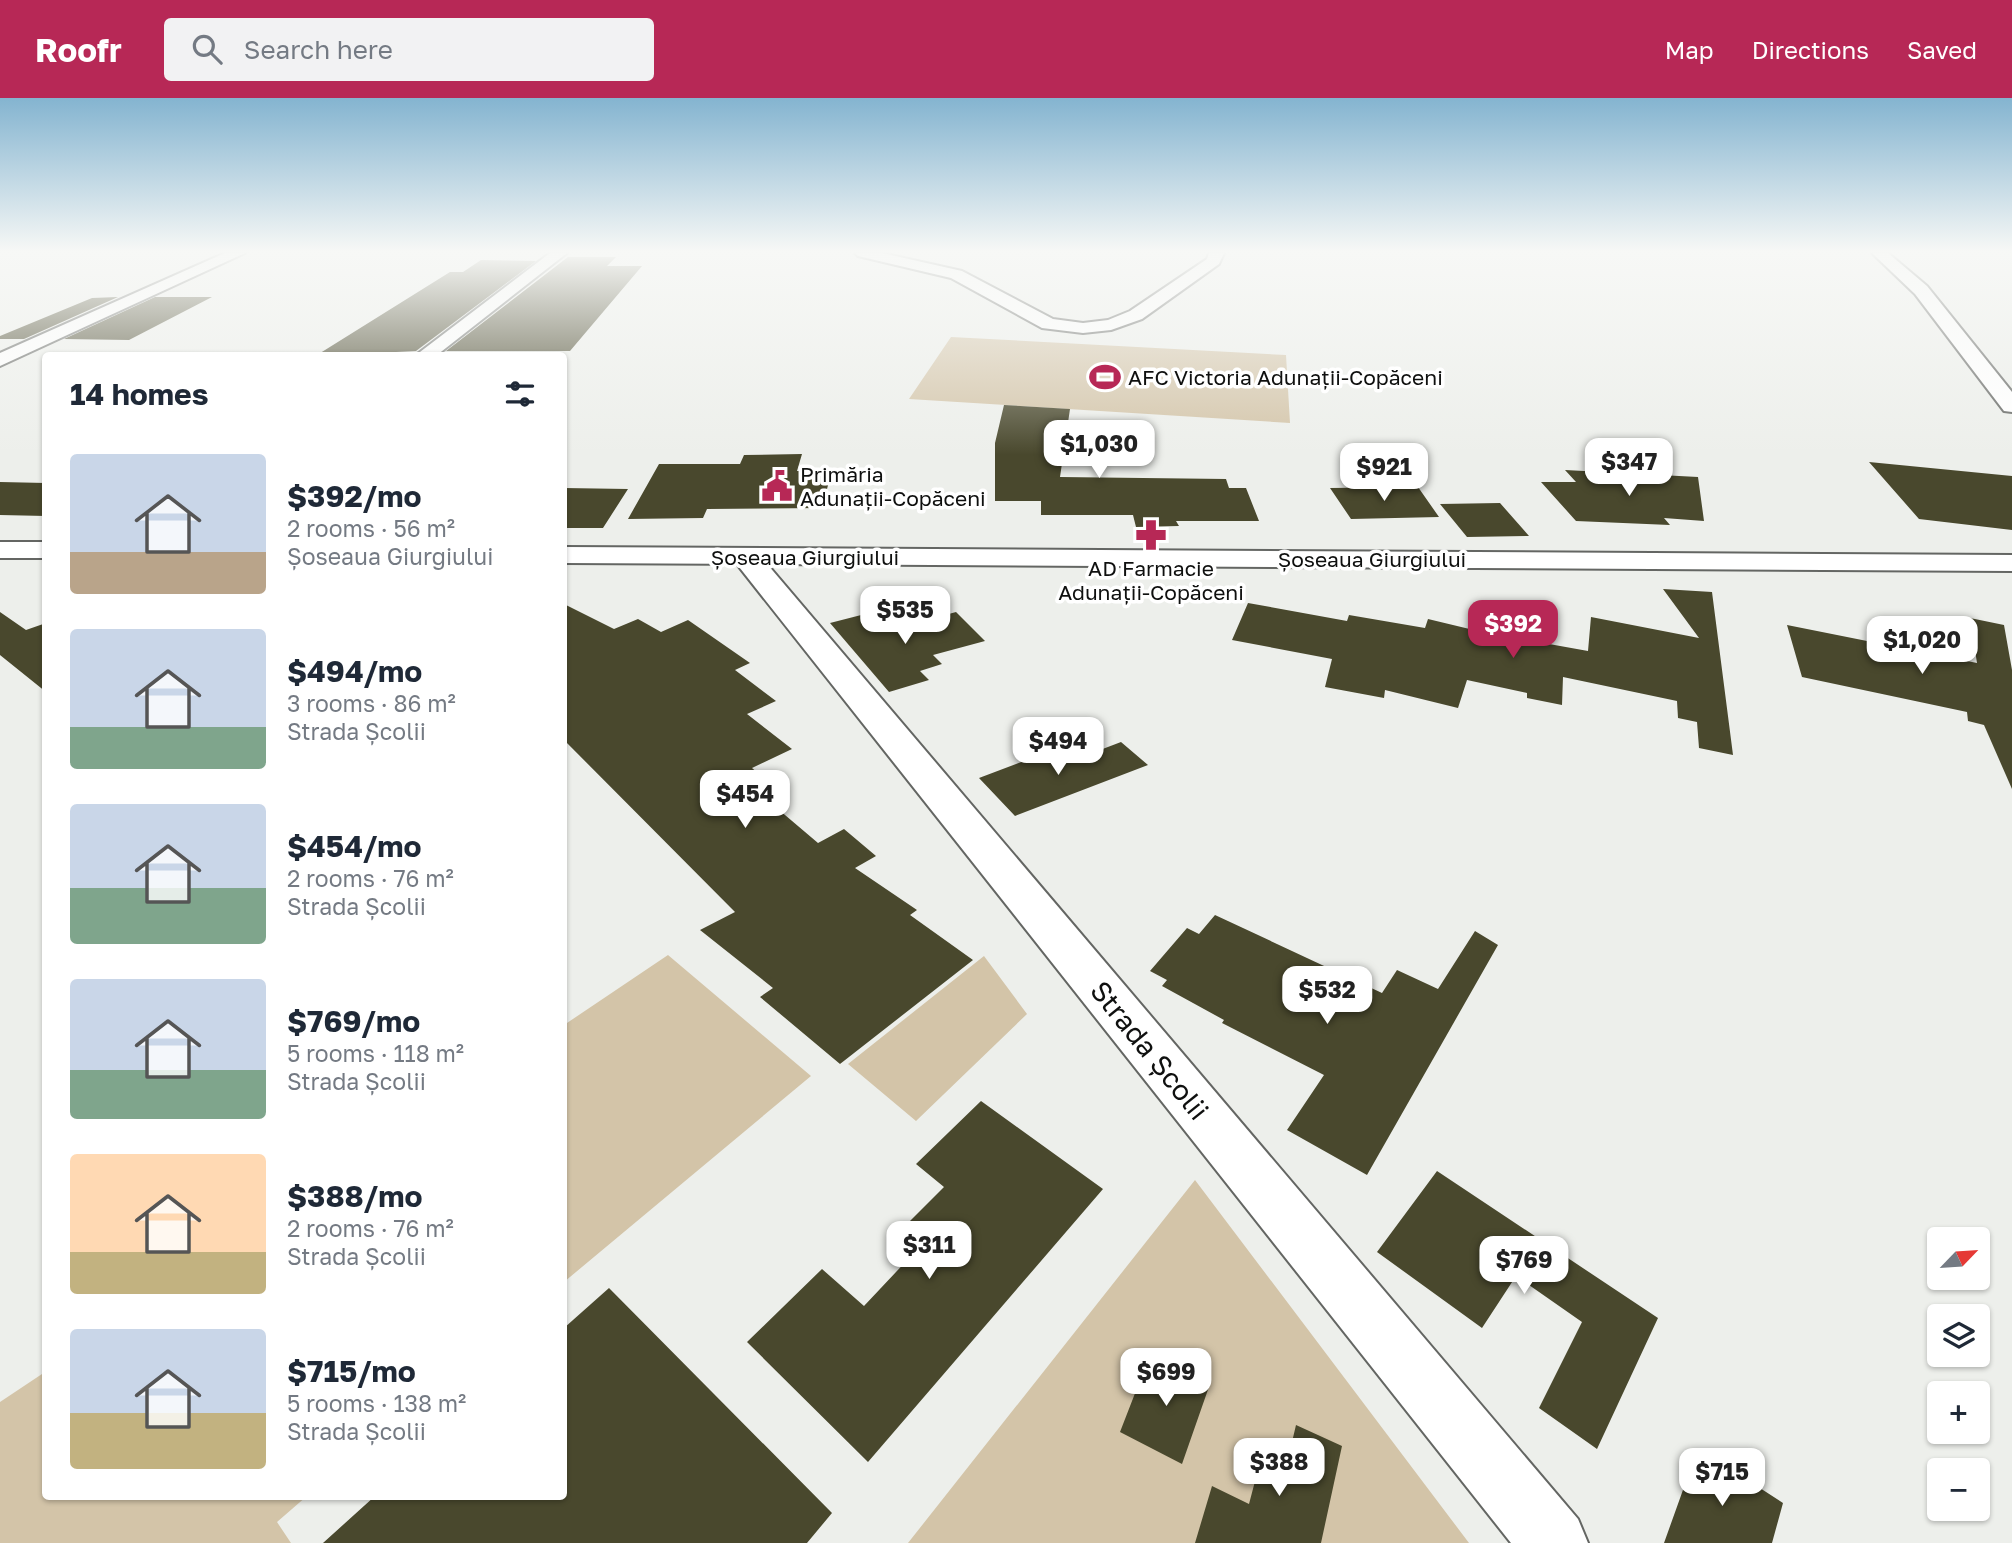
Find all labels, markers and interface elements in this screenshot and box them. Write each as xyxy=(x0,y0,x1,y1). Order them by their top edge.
search box xyxy=(164,18,654,81)
text: Roofr xyxy=(35,30,122,69)
icon: search xyxy=(188,30,226,68)
text: Search here xyxy=(244,34,393,65)
text: Map xyxy=(1665,35,1714,64)
text: Directions xyxy=(1752,35,1869,64)
text: Saved xyxy=(1907,35,1977,64)
sports icon: AFC Victoria Adunații-Copăceni xyxy=(1088,360,1122,394)
place label: AFC Victoria Adunații-Copăceni xyxy=(1128,364,1443,390)
icon: filters xyxy=(501,375,539,413)
text: 14 homes xyxy=(70,376,209,412)
pin: $1,030 xyxy=(1042,420,1156,480)
text: $1,030 xyxy=(1060,429,1138,457)
pin: $347 xyxy=(1588,438,1670,498)
pin: $921 xyxy=(1343,444,1425,503)
text: $347 xyxy=(1601,447,1657,475)
text: $921 xyxy=(1356,452,1412,480)
place label: Primăria Adunații-Copăceni xyxy=(800,461,986,511)
public building icon: Primăria Adunații-Copăceni xyxy=(760,469,794,503)
text: $392/mo xyxy=(287,478,421,514)
icon: home xyxy=(126,482,210,566)
text: 2 rooms · 56 m² xyxy=(287,514,455,542)
pharmacy icon: AD Farmacie Adunații-Copăceni xyxy=(1134,518,1168,552)
text: Șoseaua Giurgiului xyxy=(287,542,493,570)
street label: Șoseaua Giurgiului xyxy=(711,544,899,570)
street label: Șoseaua Giurgiului xyxy=(1278,546,1466,572)
place label: AD Farmacie Adunații-Copăceni xyxy=(1058,555,1244,605)
pin: $535 xyxy=(864,587,946,646)
text: $535 xyxy=(876,595,934,623)
pin: $392 xyxy=(1472,601,1554,660)
text: $392 xyxy=(1484,609,1542,637)
pin: $1,020 xyxy=(1865,616,1979,676)
text: $1,020 xyxy=(1883,625,1961,653)
text: $494/mo xyxy=(287,653,422,689)
icon: home xyxy=(126,657,210,741)
text: 3 rooms · 86 m² xyxy=(287,689,456,717)
text: Strada Școlii xyxy=(287,717,426,745)
pin: $494 xyxy=(1017,718,1099,777)
text: $494 xyxy=(1029,726,1087,754)
pin: $454 xyxy=(704,770,786,830)
text: $454 xyxy=(716,779,774,807)
text: $454/mo xyxy=(287,828,422,864)
icon: home xyxy=(126,832,210,916)
text: 2 rooms · 76 m² xyxy=(287,864,454,892)
text: Strada Școlii xyxy=(287,892,426,920)
pin: $532 xyxy=(1286,967,1368,1026)
street label: Strada Școlii xyxy=(1084,974,1216,1126)
text: $532 xyxy=(1298,975,1356,1003)
text: $769/mo xyxy=(287,1003,420,1039)
icon: home xyxy=(126,1007,210,1091)
text: 5 rooms · 118 m² xyxy=(287,1039,464,1067)
text: Strada Școlii xyxy=(287,1067,426,1095)
text: $388/mo xyxy=(287,1178,422,1214)
icon: home xyxy=(126,1182,210,1266)
text: 2 rooms · 76 m² xyxy=(287,1214,454,1242)
pin: $311 xyxy=(888,1222,970,1281)
north arrow xyxy=(1927,1227,1990,1290)
map controls xyxy=(1927,1227,1990,1521)
text: $311 xyxy=(902,1230,956,1258)
pin: $769 xyxy=(1483,1236,1565,1296)
text: Strada Școlii xyxy=(287,1242,426,1270)
text: $769 xyxy=(1495,1245,1553,1273)
button: layers xyxy=(1927,1304,1990,1367)
pin: $699 xyxy=(1125,1348,1207,1408)
text: $715/mo xyxy=(287,1353,416,1389)
icon: home xyxy=(126,1357,210,1441)
text: $699 xyxy=(1136,1357,1196,1385)
button: + xyxy=(1927,1381,1990,1444)
text: 5 rooms · 138 m² xyxy=(287,1389,466,1417)
text: Strada Școlii xyxy=(287,1417,426,1445)
pin: $388 xyxy=(1238,1438,1320,1498)
text: $388 xyxy=(1250,1447,1308,1475)
pin: $715 xyxy=(1681,1448,1763,1508)
text: $715 xyxy=(1695,1457,1749,1485)
button: − xyxy=(1927,1458,1990,1521)

